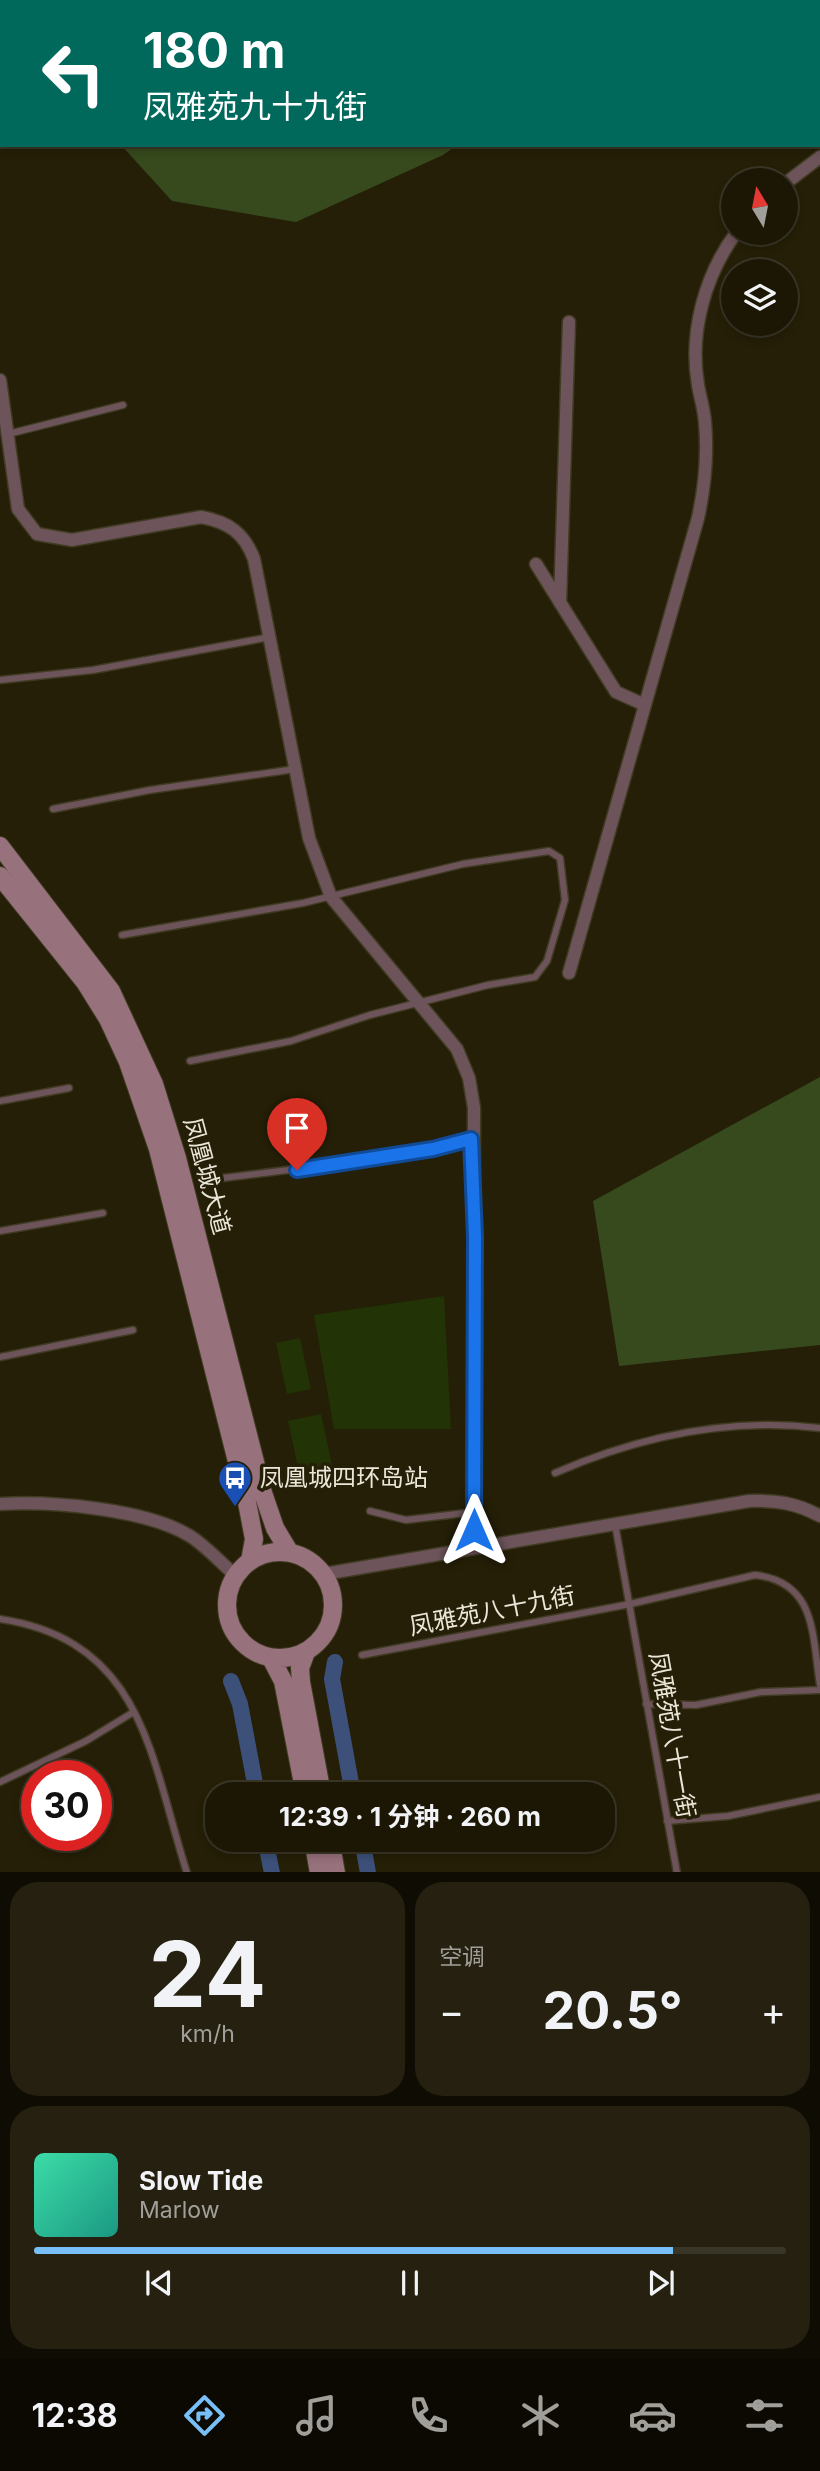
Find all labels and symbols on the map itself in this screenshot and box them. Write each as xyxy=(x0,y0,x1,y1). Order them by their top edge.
north arrow xyxy=(721,168,798,245)
pin xyxy=(267,1098,327,1170)
street label: 凤凰城大道 xyxy=(178,1114,237,1238)
bus stop icon: 凤凰城四环岛站 xyxy=(216,1459,254,1508)
place label: 凤凰城四环岛站 xyxy=(260,1463,428,1492)
position arrow xyxy=(437,1493,511,1567)
street label: 凤雅苑八十九街 xyxy=(407,1580,577,1641)
street label: 凤雅苑八十一街 xyxy=(644,1650,701,1820)
speed limit sign: 30 xyxy=(21,1760,112,1851)

